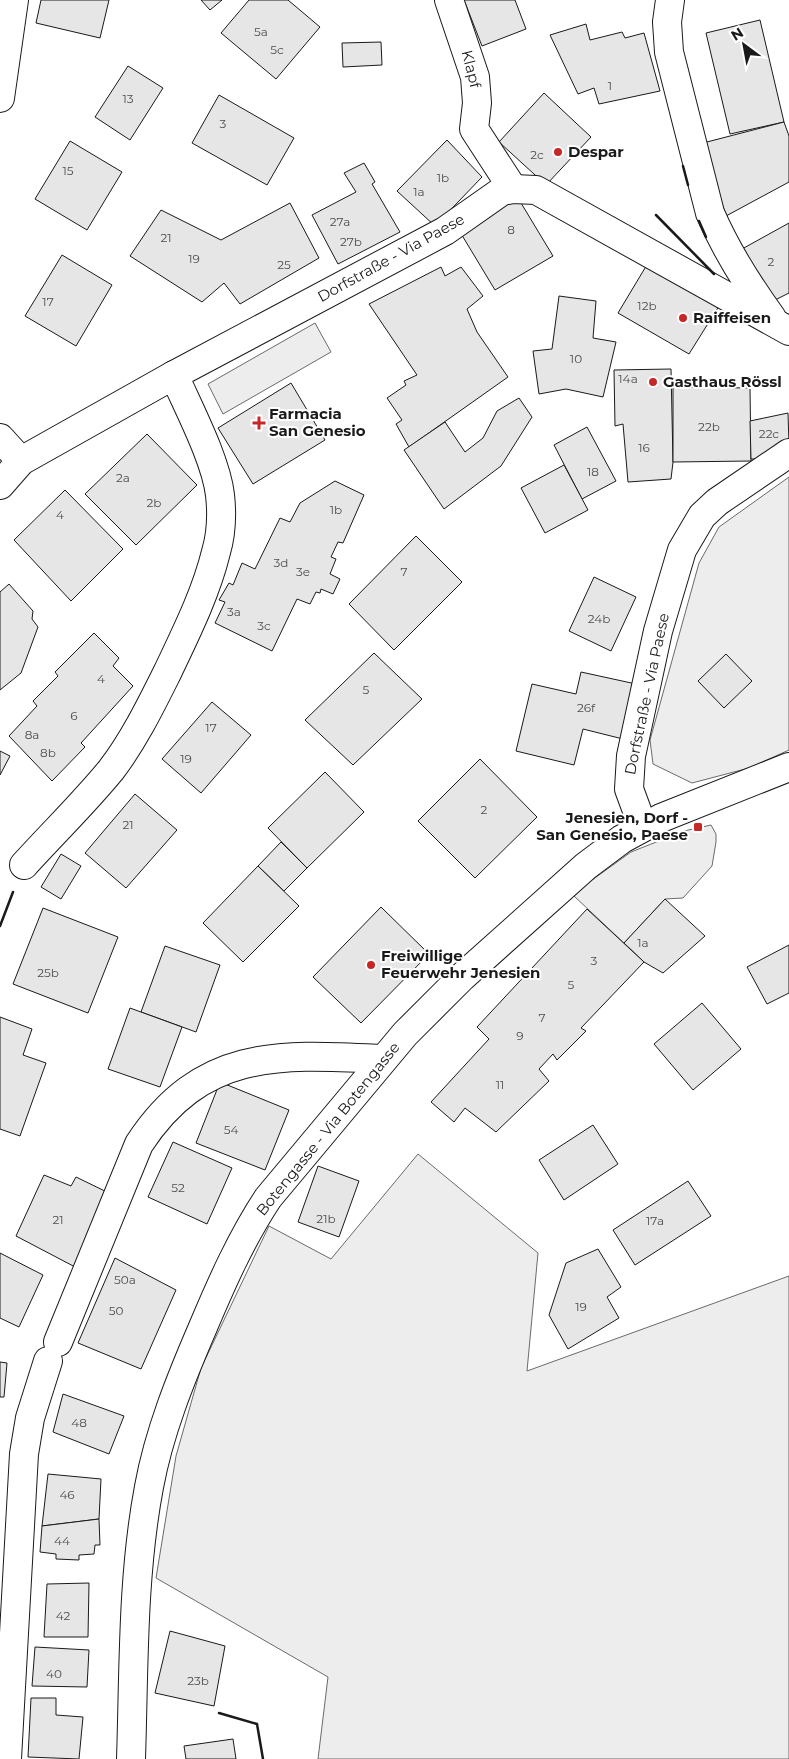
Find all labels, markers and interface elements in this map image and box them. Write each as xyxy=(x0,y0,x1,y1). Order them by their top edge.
north arrow xyxy=(719,20,769,70)
text: N xyxy=(728,23,747,45)
house number: 5a xyxy=(254,24,268,39)
house number: 5c xyxy=(270,42,284,57)
street label: Klapf xyxy=(458,48,486,91)
house number: 1 xyxy=(608,78,612,93)
house number: 13 xyxy=(122,91,134,106)
house number: 3 xyxy=(220,116,227,131)
place label: Despar xyxy=(568,142,624,161)
marker: Despar xyxy=(552,146,564,158)
house number: 2c xyxy=(530,147,544,162)
house number: 15 xyxy=(62,163,74,178)
house number: 1b xyxy=(437,170,449,185)
house number: 1a xyxy=(413,184,425,199)
street label: Dorfstraße - Via Paese xyxy=(314,209,468,306)
house number: 27a xyxy=(330,214,350,229)
house number: 8 xyxy=(507,222,515,237)
house number: 21 xyxy=(160,230,172,245)
house number: 27b xyxy=(340,234,362,249)
house number: 19 xyxy=(188,251,200,266)
house number: 2 xyxy=(768,254,775,269)
house number: 25 xyxy=(277,257,291,272)
house number: 17 xyxy=(42,294,54,309)
house number: 12b xyxy=(637,298,657,313)
place label: Raiffeisen xyxy=(693,308,771,327)
marker: Raiffeisen xyxy=(677,312,689,324)
house number: 10 xyxy=(570,351,582,366)
house number: 14a xyxy=(618,371,638,386)
place label: Gasthaus Rössl xyxy=(663,372,782,391)
marker: Gasthaus Rössl xyxy=(647,376,659,388)
place label: Farmacia San Genesio xyxy=(269,404,366,440)
marker: Farmacia San Genesio xyxy=(253,417,265,429)
house number: 22b xyxy=(698,419,720,434)
house number: 22c xyxy=(759,426,779,441)
house number: 16 xyxy=(638,440,650,455)
house number: 18 xyxy=(587,464,599,479)
house number: 2a xyxy=(116,470,130,485)
house number: 2b xyxy=(147,495,161,510)
house number: 1b xyxy=(330,502,342,517)
house number: 4 xyxy=(56,507,64,522)
house number: 3d xyxy=(274,555,288,570)
house number: 3e xyxy=(296,564,310,579)
house number: 7 xyxy=(400,564,408,579)
house number: 3a xyxy=(227,604,241,619)
house number: 24b xyxy=(588,611,610,626)
street label: Dorfstraße - Via Paese xyxy=(620,611,673,777)
house number: 3c xyxy=(257,618,271,633)
house number: 4 xyxy=(97,671,105,686)
house number: 5 xyxy=(363,682,370,697)
house number: 26f xyxy=(577,700,596,715)
house number: 6 xyxy=(70,708,78,723)
house number: 17 xyxy=(205,720,217,735)
house number: 8a xyxy=(25,727,39,742)
house number: 8b xyxy=(40,745,56,760)
house number: 19 xyxy=(180,751,192,766)
house number: 2 xyxy=(481,802,488,817)
place label: Jenesien, Dorf - San Genesio, Paese xyxy=(536,808,688,844)
house number: 21 xyxy=(122,817,134,832)
marker: Jenesien, Dorf - San Genesio, Paese xyxy=(692,821,704,833)
house number: 1a xyxy=(637,935,649,950)
place label: Freiwillige Feuerwehr Jenesien xyxy=(381,946,540,982)
house number: 3 xyxy=(591,953,598,968)
marker: Freiwillige Feuerwehr Jenesien xyxy=(365,959,377,971)
house number: 25b xyxy=(37,965,59,980)
house number: 5 xyxy=(568,977,575,992)
house number: 7 xyxy=(538,1010,546,1025)
house number: 9 xyxy=(516,1028,524,1043)
street label: Botengasse - Via Botengasse xyxy=(252,1038,404,1219)
house number: 11 xyxy=(496,1077,504,1092)
house number: 54 xyxy=(224,1122,238,1137)
house number: 52 xyxy=(171,1180,185,1195)
house number: 21b xyxy=(316,1211,336,1226)
house number: 21 xyxy=(52,1212,64,1227)
house number: 17a xyxy=(646,1213,664,1228)
house number: 50a xyxy=(114,1272,136,1287)
house number: 19 xyxy=(575,1299,587,1314)
house number: 50 xyxy=(109,1303,123,1318)
house number: 48 xyxy=(71,1415,87,1430)
house number: 46 xyxy=(59,1487,75,1502)
house number: 44 xyxy=(54,1533,70,1548)
house number: 42 xyxy=(56,1608,71,1623)
house number: 40 xyxy=(46,1666,62,1681)
house number: 23b xyxy=(187,1673,209,1688)

